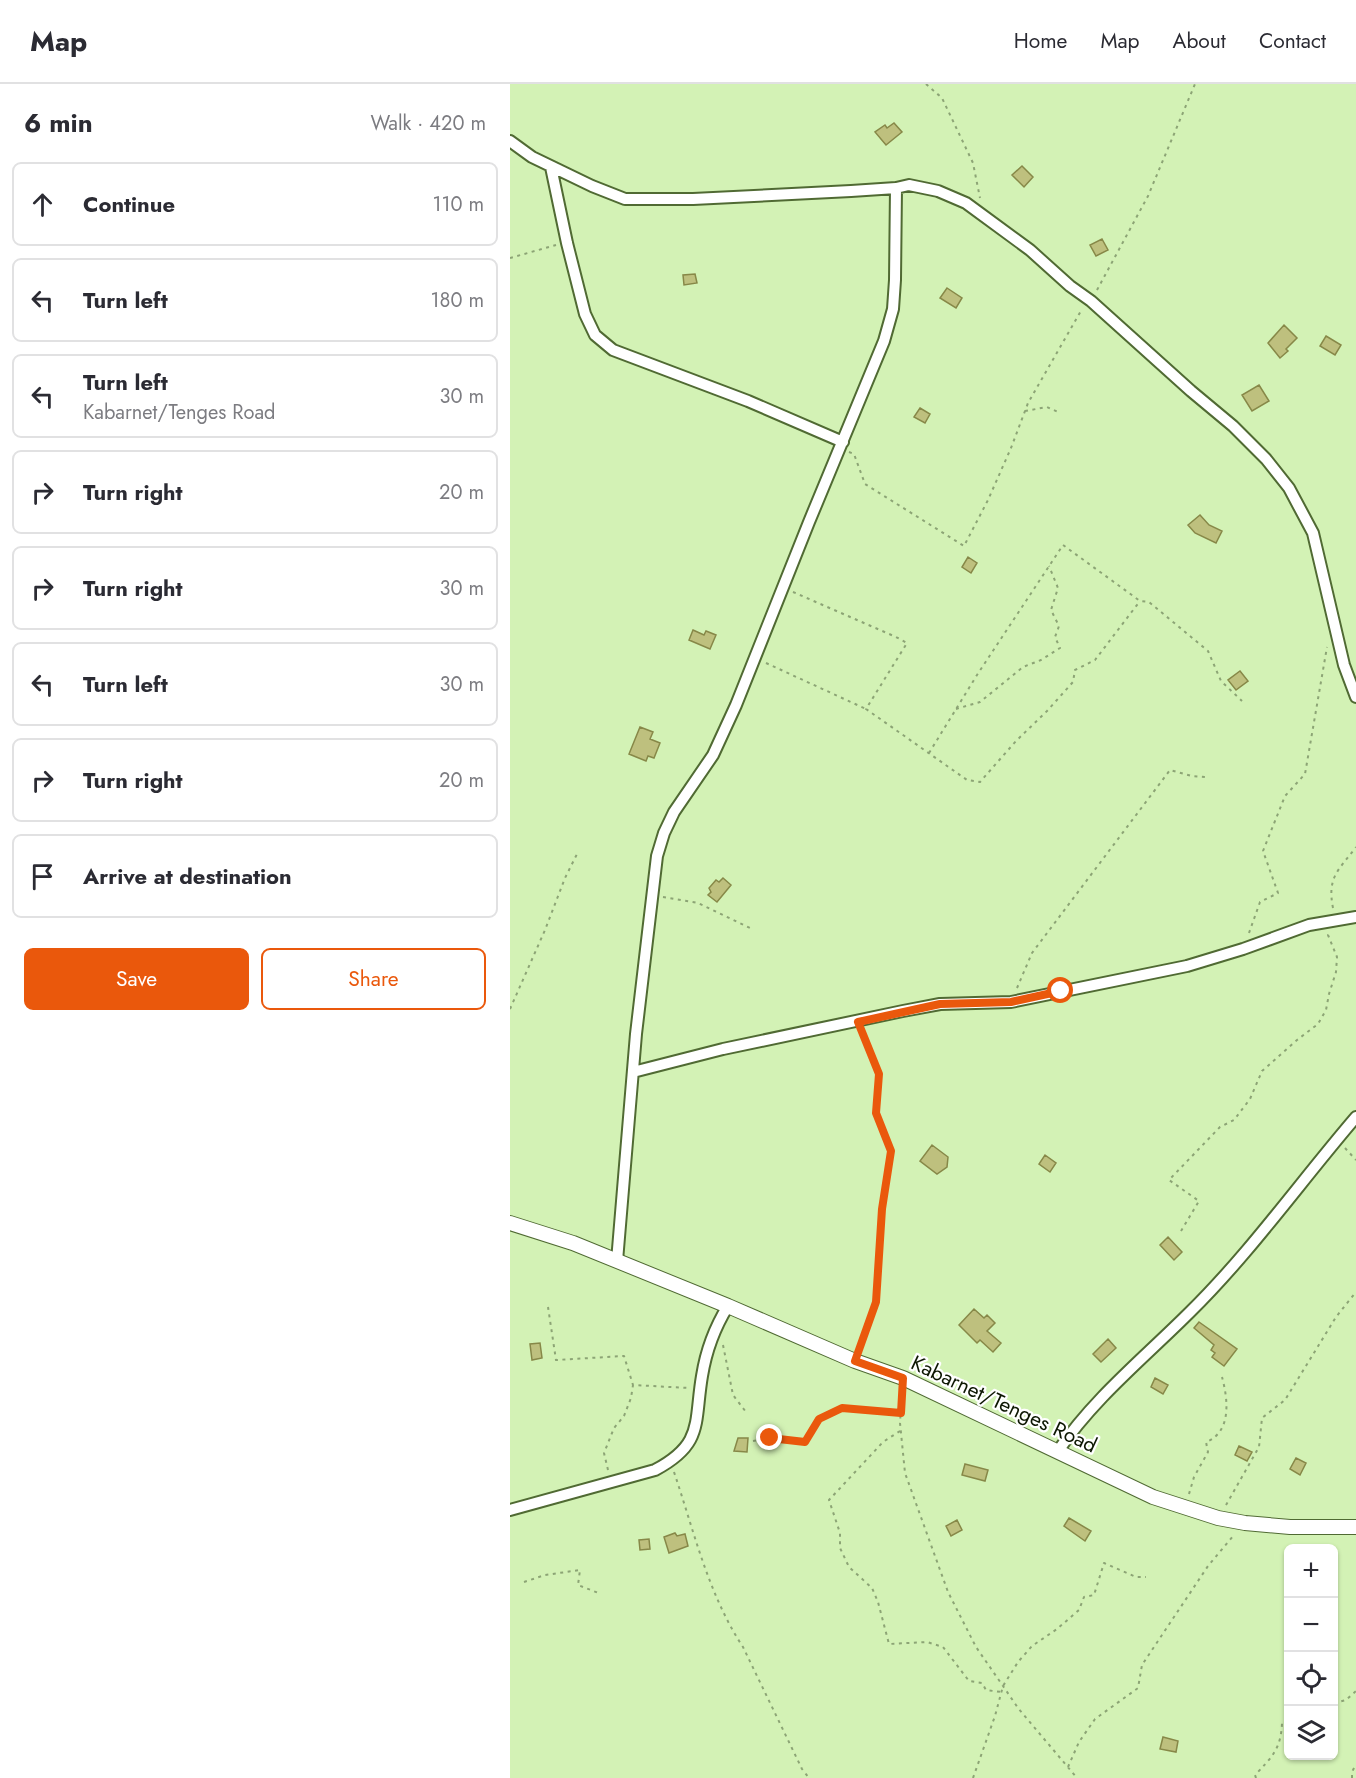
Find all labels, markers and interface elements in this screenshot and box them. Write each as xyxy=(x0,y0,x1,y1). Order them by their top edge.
text: Map xyxy=(30,21,87,62)
text: Home xyxy=(1014,26,1067,56)
text: Map xyxy=(1100,26,1140,56)
text: About xyxy=(1173,26,1226,56)
text: Contact xyxy=(1259,26,1326,56)
text: 6 min xyxy=(24,104,93,142)
text: Walk · 420 m xyxy=(371,109,486,138)
icon: ahead xyxy=(26,188,59,221)
text: Continue xyxy=(83,188,175,220)
text: 110 m xyxy=(432,190,484,219)
icon: left xyxy=(26,284,59,317)
text: Turn left xyxy=(83,284,168,316)
text: 180 m xyxy=(430,286,484,315)
text: Turn left xyxy=(83,366,168,398)
icon: left xyxy=(26,380,59,413)
text: 30 m xyxy=(439,382,484,411)
text: Kabarnet/Tenges Road xyxy=(83,398,276,427)
icon: right xyxy=(26,476,59,509)
text: Turn right xyxy=(83,476,183,508)
text: 20 m xyxy=(439,478,484,507)
icon: right xyxy=(26,572,59,605)
text: Turn right xyxy=(83,572,183,604)
text: 30 m xyxy=(439,574,484,603)
icon: left xyxy=(26,668,59,701)
text: Turn left xyxy=(83,668,168,700)
text: 30 m xyxy=(439,670,484,699)
icon: right xyxy=(26,764,59,797)
text: Turn right xyxy=(83,764,183,796)
text: 20 m xyxy=(439,766,484,795)
icon: arrive xyxy=(26,860,59,893)
text: Arrive at destination xyxy=(83,860,292,892)
button: Save xyxy=(24,948,249,1010)
button: Share xyxy=(261,948,486,1010)
route start xyxy=(1047,977,1073,1003)
street label: Kabarnet/Tenges Road xyxy=(906,1348,1102,1460)
route end xyxy=(756,1424,782,1450)
map controls xyxy=(1284,1544,1338,1760)
button: + xyxy=(1284,1544,1338,1598)
button: − xyxy=(1284,1598,1338,1652)
button: locate xyxy=(1284,1652,1338,1706)
button: layers xyxy=(1284,1706,1338,1760)

